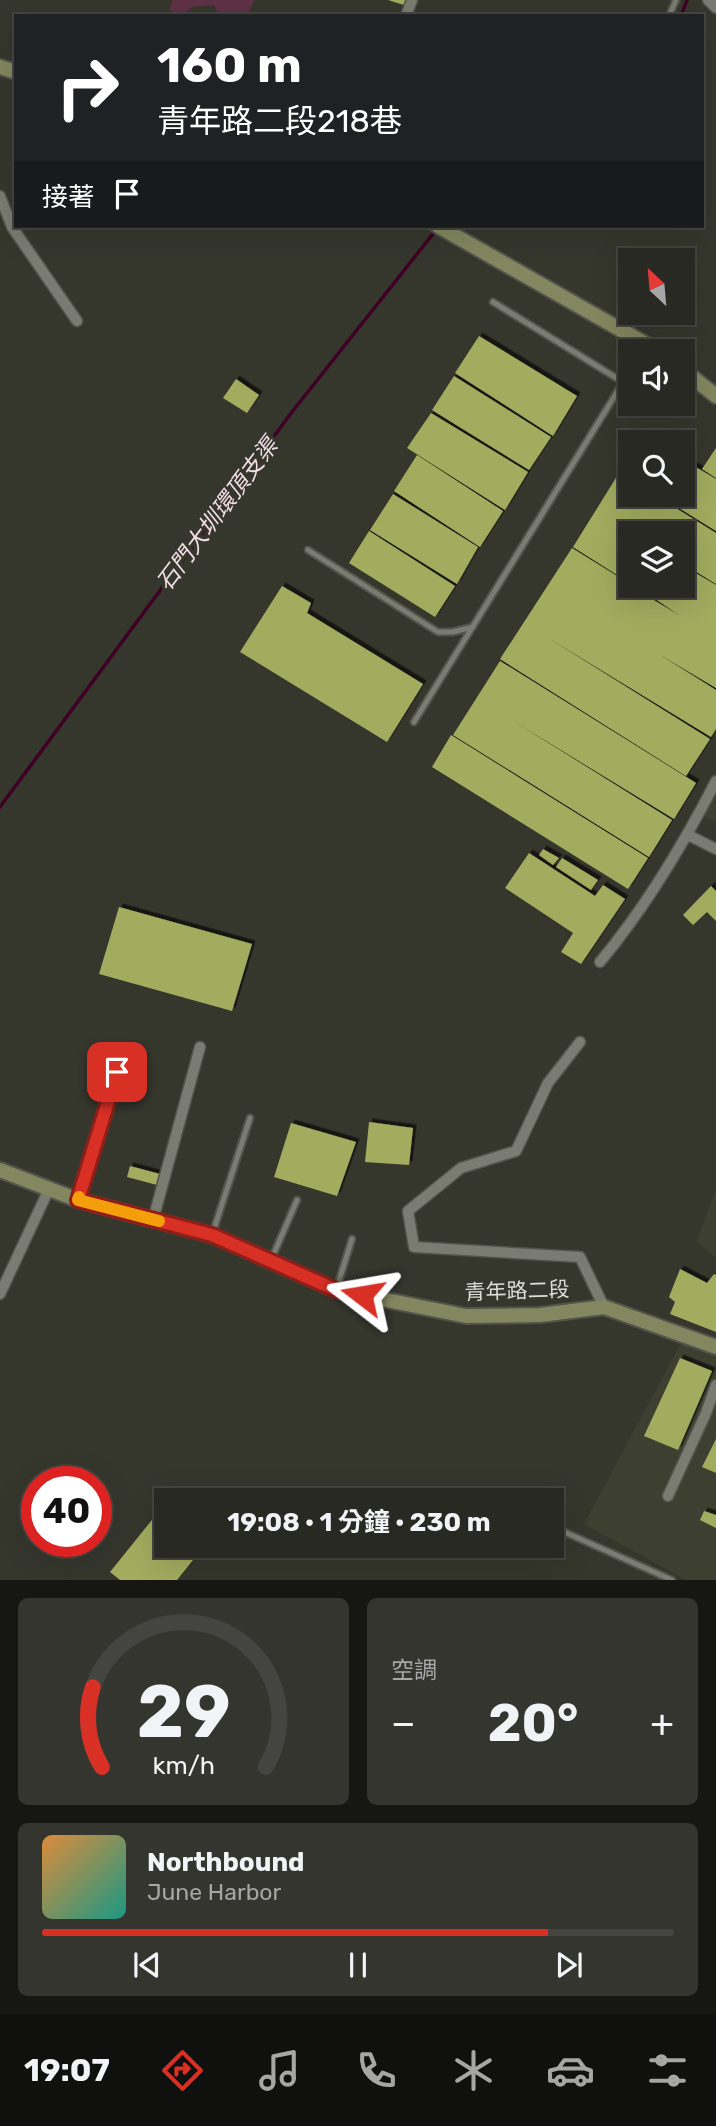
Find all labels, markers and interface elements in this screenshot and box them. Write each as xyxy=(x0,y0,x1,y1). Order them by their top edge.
text: 160 m xyxy=(157,36,302,94)
icon: right xyxy=(42,42,133,133)
text: 青年路二段218巷 xyxy=(157,102,402,140)
icon: arrive xyxy=(108,175,146,213)
text: 接著 xyxy=(42,182,94,213)
north arrow xyxy=(618,248,695,326)
map controls xyxy=(618,248,695,598)
button: sound xyxy=(618,339,695,416)
water label: 石門大圳環頂支渠 xyxy=(150,430,285,596)
button: search xyxy=(618,430,695,507)
button: layers xyxy=(618,521,695,598)
pin xyxy=(87,1042,147,1102)
icon: arrive xyxy=(98,1053,136,1091)
position arrow xyxy=(325,1258,399,1332)
street label: 青年路二段 xyxy=(464,1276,570,1305)
speed limit sign: 40 xyxy=(21,1466,112,1557)
text: 19:08 · 1 分鐘 · 230 m xyxy=(227,1507,491,1538)
text: 空調 xyxy=(391,1656,437,1684)
text: 29 xyxy=(137,1670,230,1756)
text: 20° xyxy=(488,1692,578,1754)
text: − xyxy=(391,1700,416,1746)
text: + xyxy=(650,1700,674,1746)
text: km/h xyxy=(152,1751,215,1780)
text: Northbound xyxy=(147,1847,305,1878)
text: June Harbor xyxy=(147,1878,281,1906)
icon: previous xyxy=(128,1946,166,1984)
icon: pause xyxy=(339,1946,377,1984)
icon: next xyxy=(550,1946,588,1984)
icon: directions xyxy=(158,2046,207,2095)
icon: music xyxy=(255,2046,304,2095)
icon: phone xyxy=(352,2046,401,2095)
icon: climate xyxy=(449,2046,498,2095)
icon: car xyxy=(546,2046,595,2095)
icon: filters xyxy=(643,2046,692,2095)
text: 19:07 xyxy=(24,2051,110,2089)

